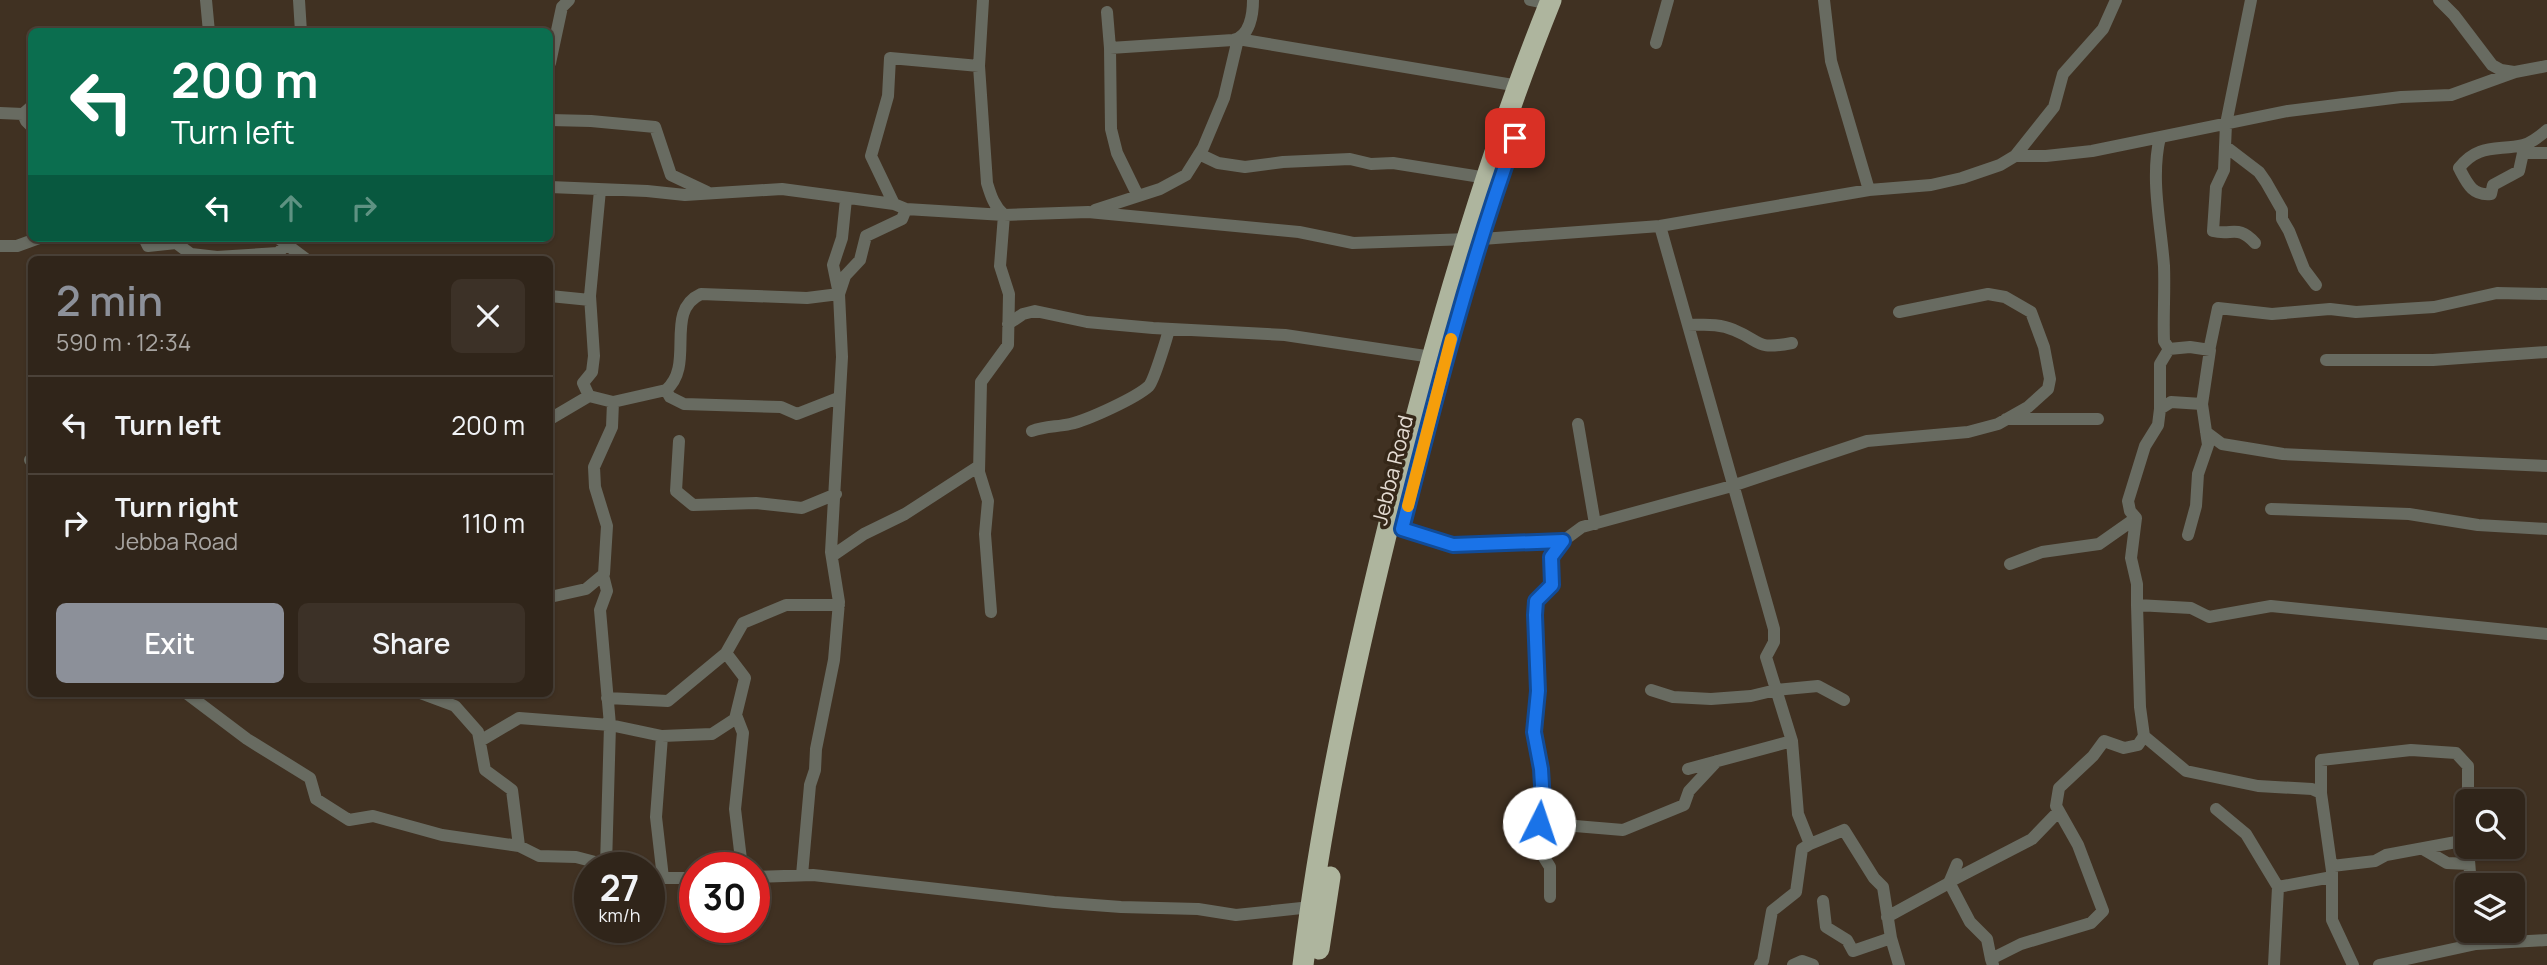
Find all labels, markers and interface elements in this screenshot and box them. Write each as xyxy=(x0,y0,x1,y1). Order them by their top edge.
text: 200 m xyxy=(171,46,319,113)
icon: left xyxy=(56,56,147,147)
pin xyxy=(1485,108,1545,168)
text: Turn left xyxy=(171,110,295,154)
icon: arrive xyxy=(1496,119,1534,157)
icon: left xyxy=(199,189,237,227)
icon: ahead xyxy=(272,189,310,227)
icon: right xyxy=(345,189,383,227)
text: 2 min xyxy=(56,271,163,329)
button: close xyxy=(451,279,525,353)
text: 590 m · 12:34 xyxy=(56,326,191,358)
icon: left xyxy=(56,406,94,444)
text: Turn left xyxy=(115,407,222,443)
text: 200 m xyxy=(451,407,525,443)
street label: Jebba Road xyxy=(1365,412,1419,528)
text: Turn right xyxy=(115,489,239,525)
icon: right xyxy=(56,504,94,542)
text: 110 m xyxy=(462,505,525,541)
text: Jebba Road xyxy=(115,525,238,557)
button: Exit xyxy=(56,603,284,683)
button: Share xyxy=(298,603,525,683)
position arrow xyxy=(1502,786,1576,860)
map controls xyxy=(2455,789,2525,943)
button: search xyxy=(2455,789,2525,859)
speed limit sign: 30 xyxy=(679,852,770,943)
text: 27 xyxy=(600,864,639,912)
button: layers xyxy=(2455,873,2525,943)
text: km/h xyxy=(599,903,640,927)

